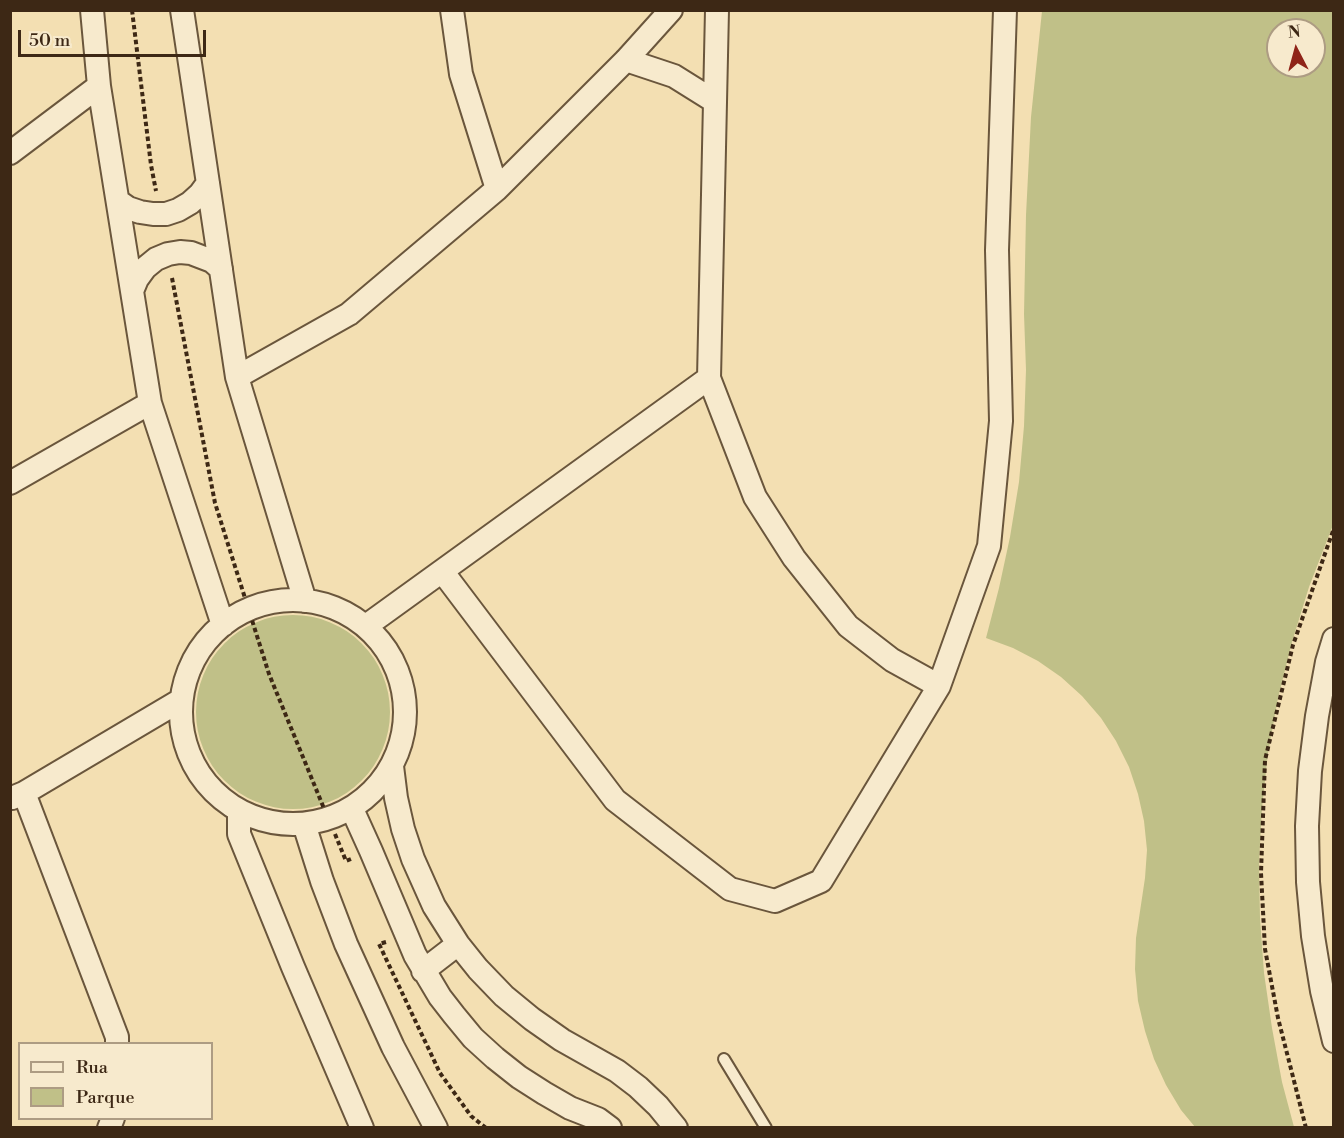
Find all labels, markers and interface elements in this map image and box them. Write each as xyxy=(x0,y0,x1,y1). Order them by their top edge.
scale bar xyxy=(21,18,208,56)
north arrow xyxy=(1266,18,1326,78)
text: N xyxy=(1287,21,1302,43)
text: 50 m xyxy=(29,29,70,52)
legend xyxy=(18,1042,213,1120)
text: Rua xyxy=(76,1056,108,1079)
text: Parque xyxy=(76,1086,135,1109)

